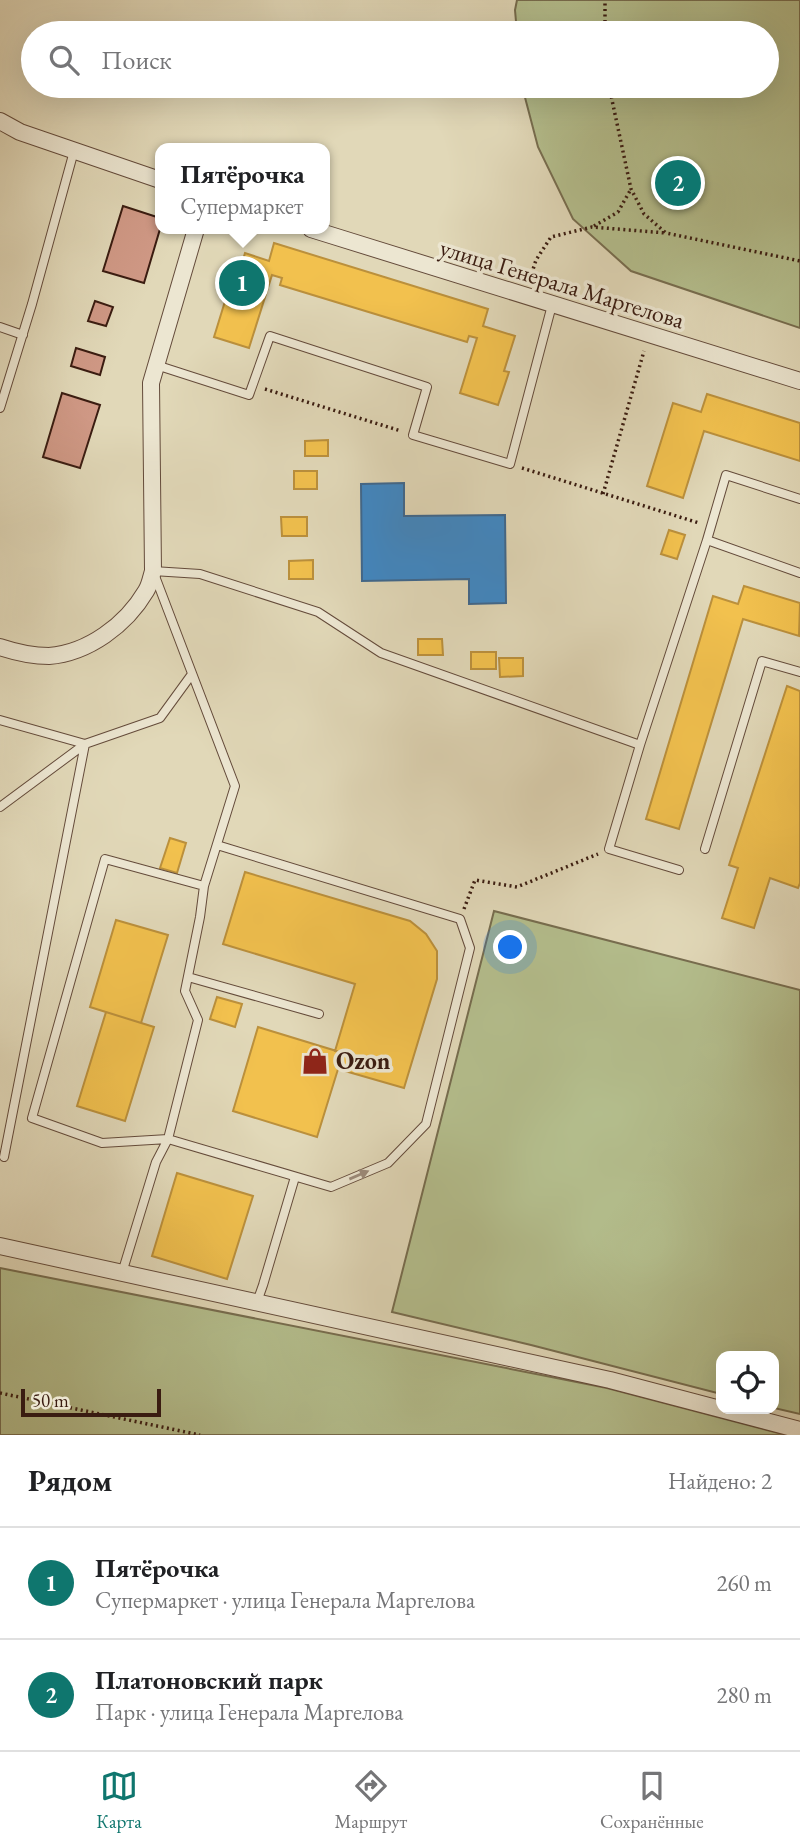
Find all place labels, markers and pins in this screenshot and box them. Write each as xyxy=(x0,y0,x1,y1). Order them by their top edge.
pin: 2 xyxy=(655,157,701,209)
pin: 1 xyxy=(219,257,265,309)
place label: Ozon xyxy=(336,1045,391,1076)
shop icon: Ozon xyxy=(300,1046,330,1076)

